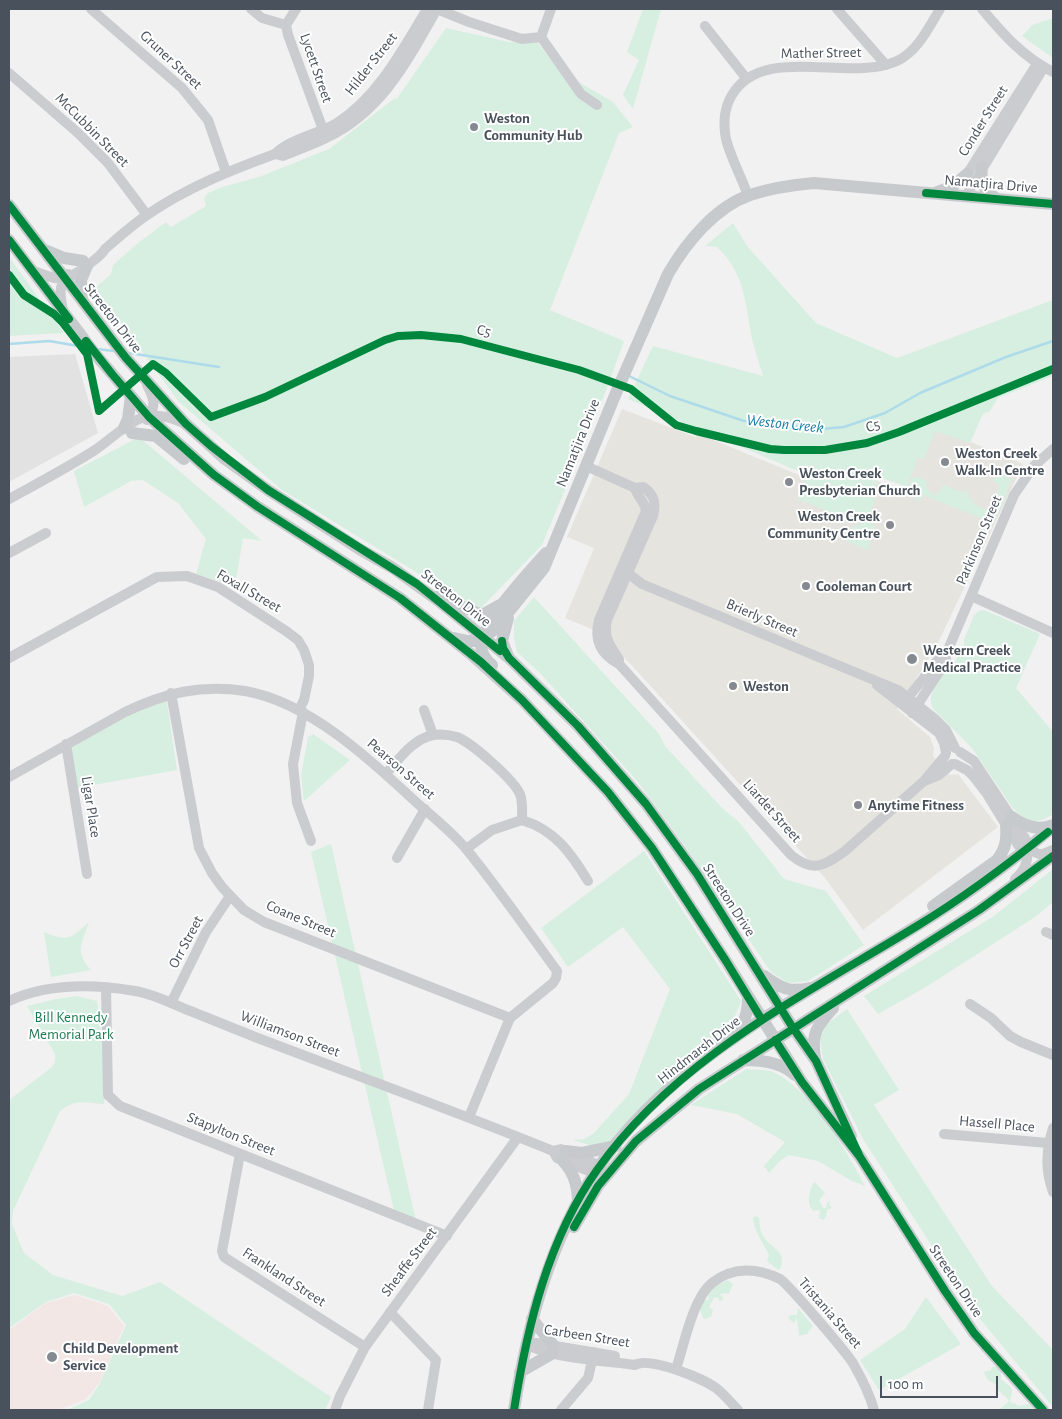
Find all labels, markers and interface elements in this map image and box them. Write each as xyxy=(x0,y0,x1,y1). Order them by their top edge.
street label: Gruner Street xyxy=(136,27,206,93)
street label: Hilder Street xyxy=(341,29,401,99)
street label: Lycett Street xyxy=(296,31,336,105)
street label: Mather Street xyxy=(780,43,862,63)
street label: Conder Street xyxy=(954,82,1012,160)
street label: McCubbin Street xyxy=(51,89,133,171)
place label: Weston Community Hub xyxy=(484,109,583,144)
marker: Weston Community Hub xyxy=(468,121,480,133)
street label: Namatjira Drive xyxy=(944,171,1038,197)
street label: Streeton Drive xyxy=(80,279,146,357)
street label: C5 xyxy=(475,320,493,342)
street label: Namatjira Drive xyxy=(552,396,604,490)
water label: Weston Creek xyxy=(745,410,825,438)
street label: C5 xyxy=(864,415,882,437)
place label: Weston Creek Walk-In Centre xyxy=(955,444,1044,479)
marker: Weston Creek Walk-In Centre xyxy=(939,456,951,468)
place label: Weston Creek Presbyterian Church xyxy=(799,464,921,499)
marker: Weston Creek Presbyterian Church xyxy=(783,476,795,488)
street label: Parkinson Street xyxy=(952,493,1006,587)
place label: Weston Creek Community Centre xyxy=(768,507,880,542)
marker: Weston Creek Community Centre xyxy=(884,519,896,531)
street label: Foxall Street xyxy=(214,565,284,617)
street label: Streeton Drive xyxy=(417,565,495,631)
place label: Cooleman Court xyxy=(816,577,912,595)
marker: Cooleman Court xyxy=(800,580,812,592)
street label: Brierly Street xyxy=(723,595,801,641)
place label: Western Creek Medical Practice xyxy=(923,641,1021,676)
marker: Western Creek Medical Practice xyxy=(905,652,919,666)
place label: Weston xyxy=(743,677,789,695)
marker: Weston xyxy=(727,680,739,692)
street label: Pearson Street xyxy=(363,735,439,803)
street label: Ligar Place xyxy=(77,775,105,839)
street label: Liardet Street xyxy=(739,776,805,846)
place label: Anytime Fitness xyxy=(868,796,964,814)
marker: Anytime Fitness xyxy=(852,799,864,811)
street label: Streeton Drive xyxy=(699,860,759,940)
street label: Coane Street xyxy=(263,896,339,942)
street label: Orr Street xyxy=(165,913,207,971)
street label: Williamson Street xyxy=(238,1007,342,1061)
park label: Bill Kennedy Memorial Park xyxy=(28,1008,114,1043)
street label: Hindmarsh Drive xyxy=(654,1012,744,1088)
street label: Stapylton Street xyxy=(184,1108,278,1160)
street label: Hassell Place xyxy=(958,1112,1036,1136)
street label: Sheaffe Street xyxy=(377,1224,441,1300)
street label: Streeton Drive xyxy=(925,1241,987,1321)
street label: Frankland Street xyxy=(239,1243,329,1311)
street label: Tristania Street xyxy=(794,1274,866,1352)
street label: Carbeen Street xyxy=(543,1320,631,1352)
place label: Child Development Service xyxy=(63,1339,178,1374)
marker: Child Development Service xyxy=(45,1350,59,1364)
scale bar xyxy=(882,1366,1000,1398)
text: 100 m xyxy=(888,1377,923,1392)

